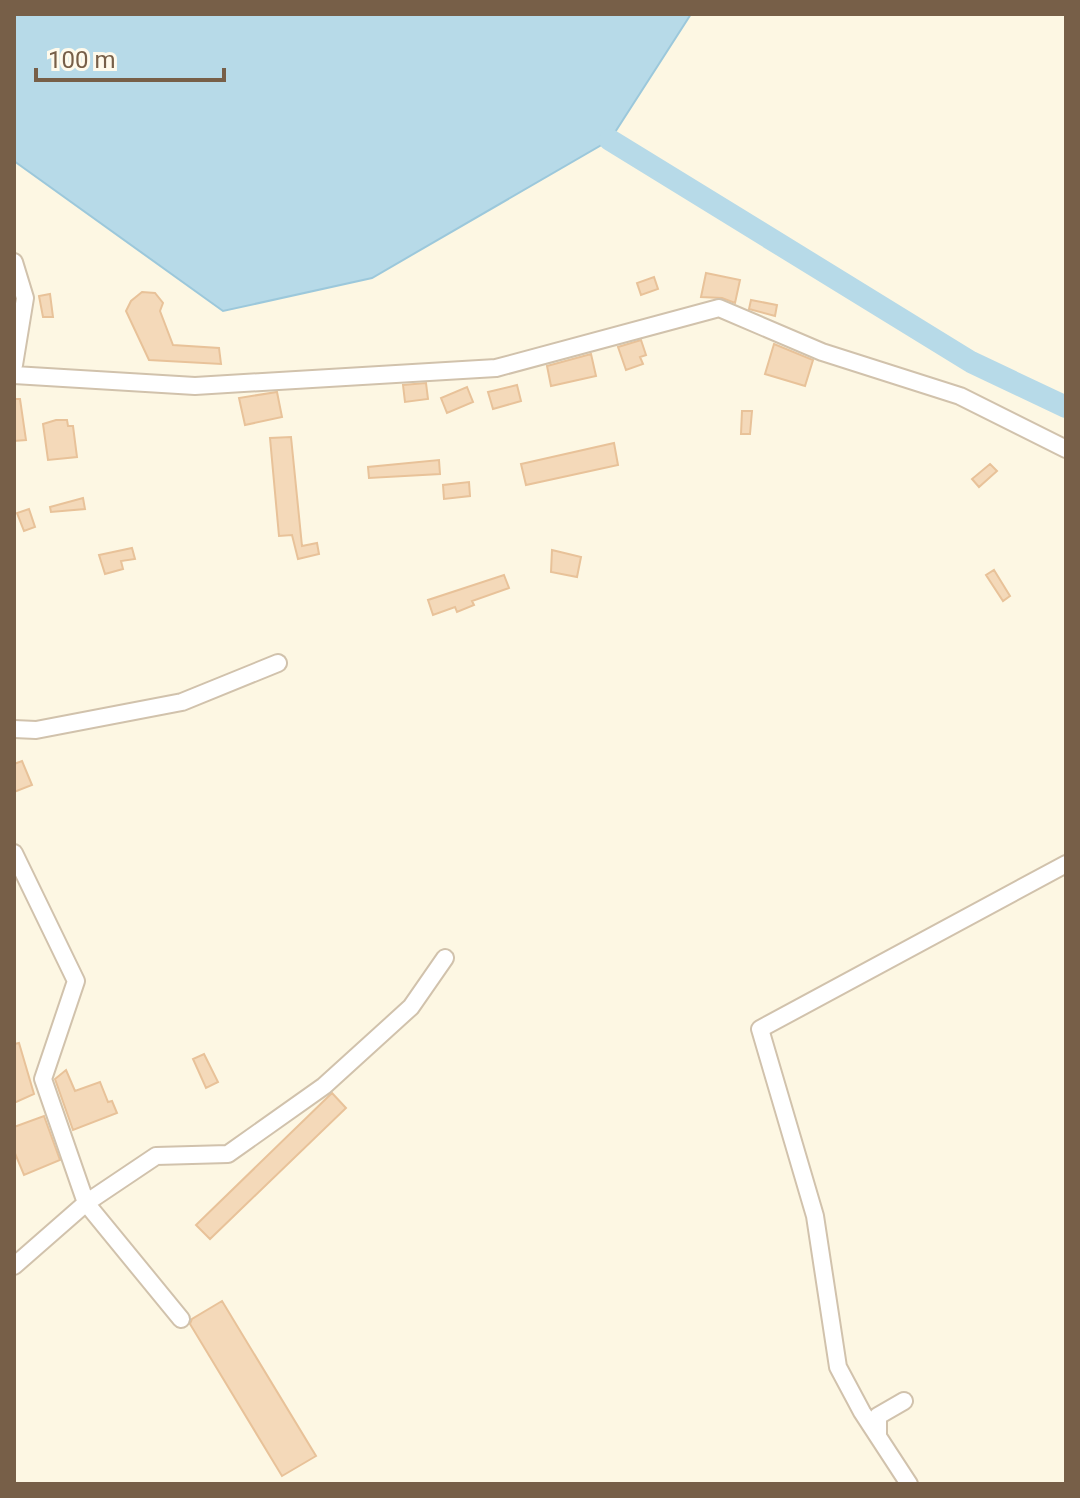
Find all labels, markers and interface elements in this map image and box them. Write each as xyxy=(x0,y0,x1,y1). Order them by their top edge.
scale bar xyxy=(36,32,224,82)
text: 100 m xyxy=(48,46,115,74)

